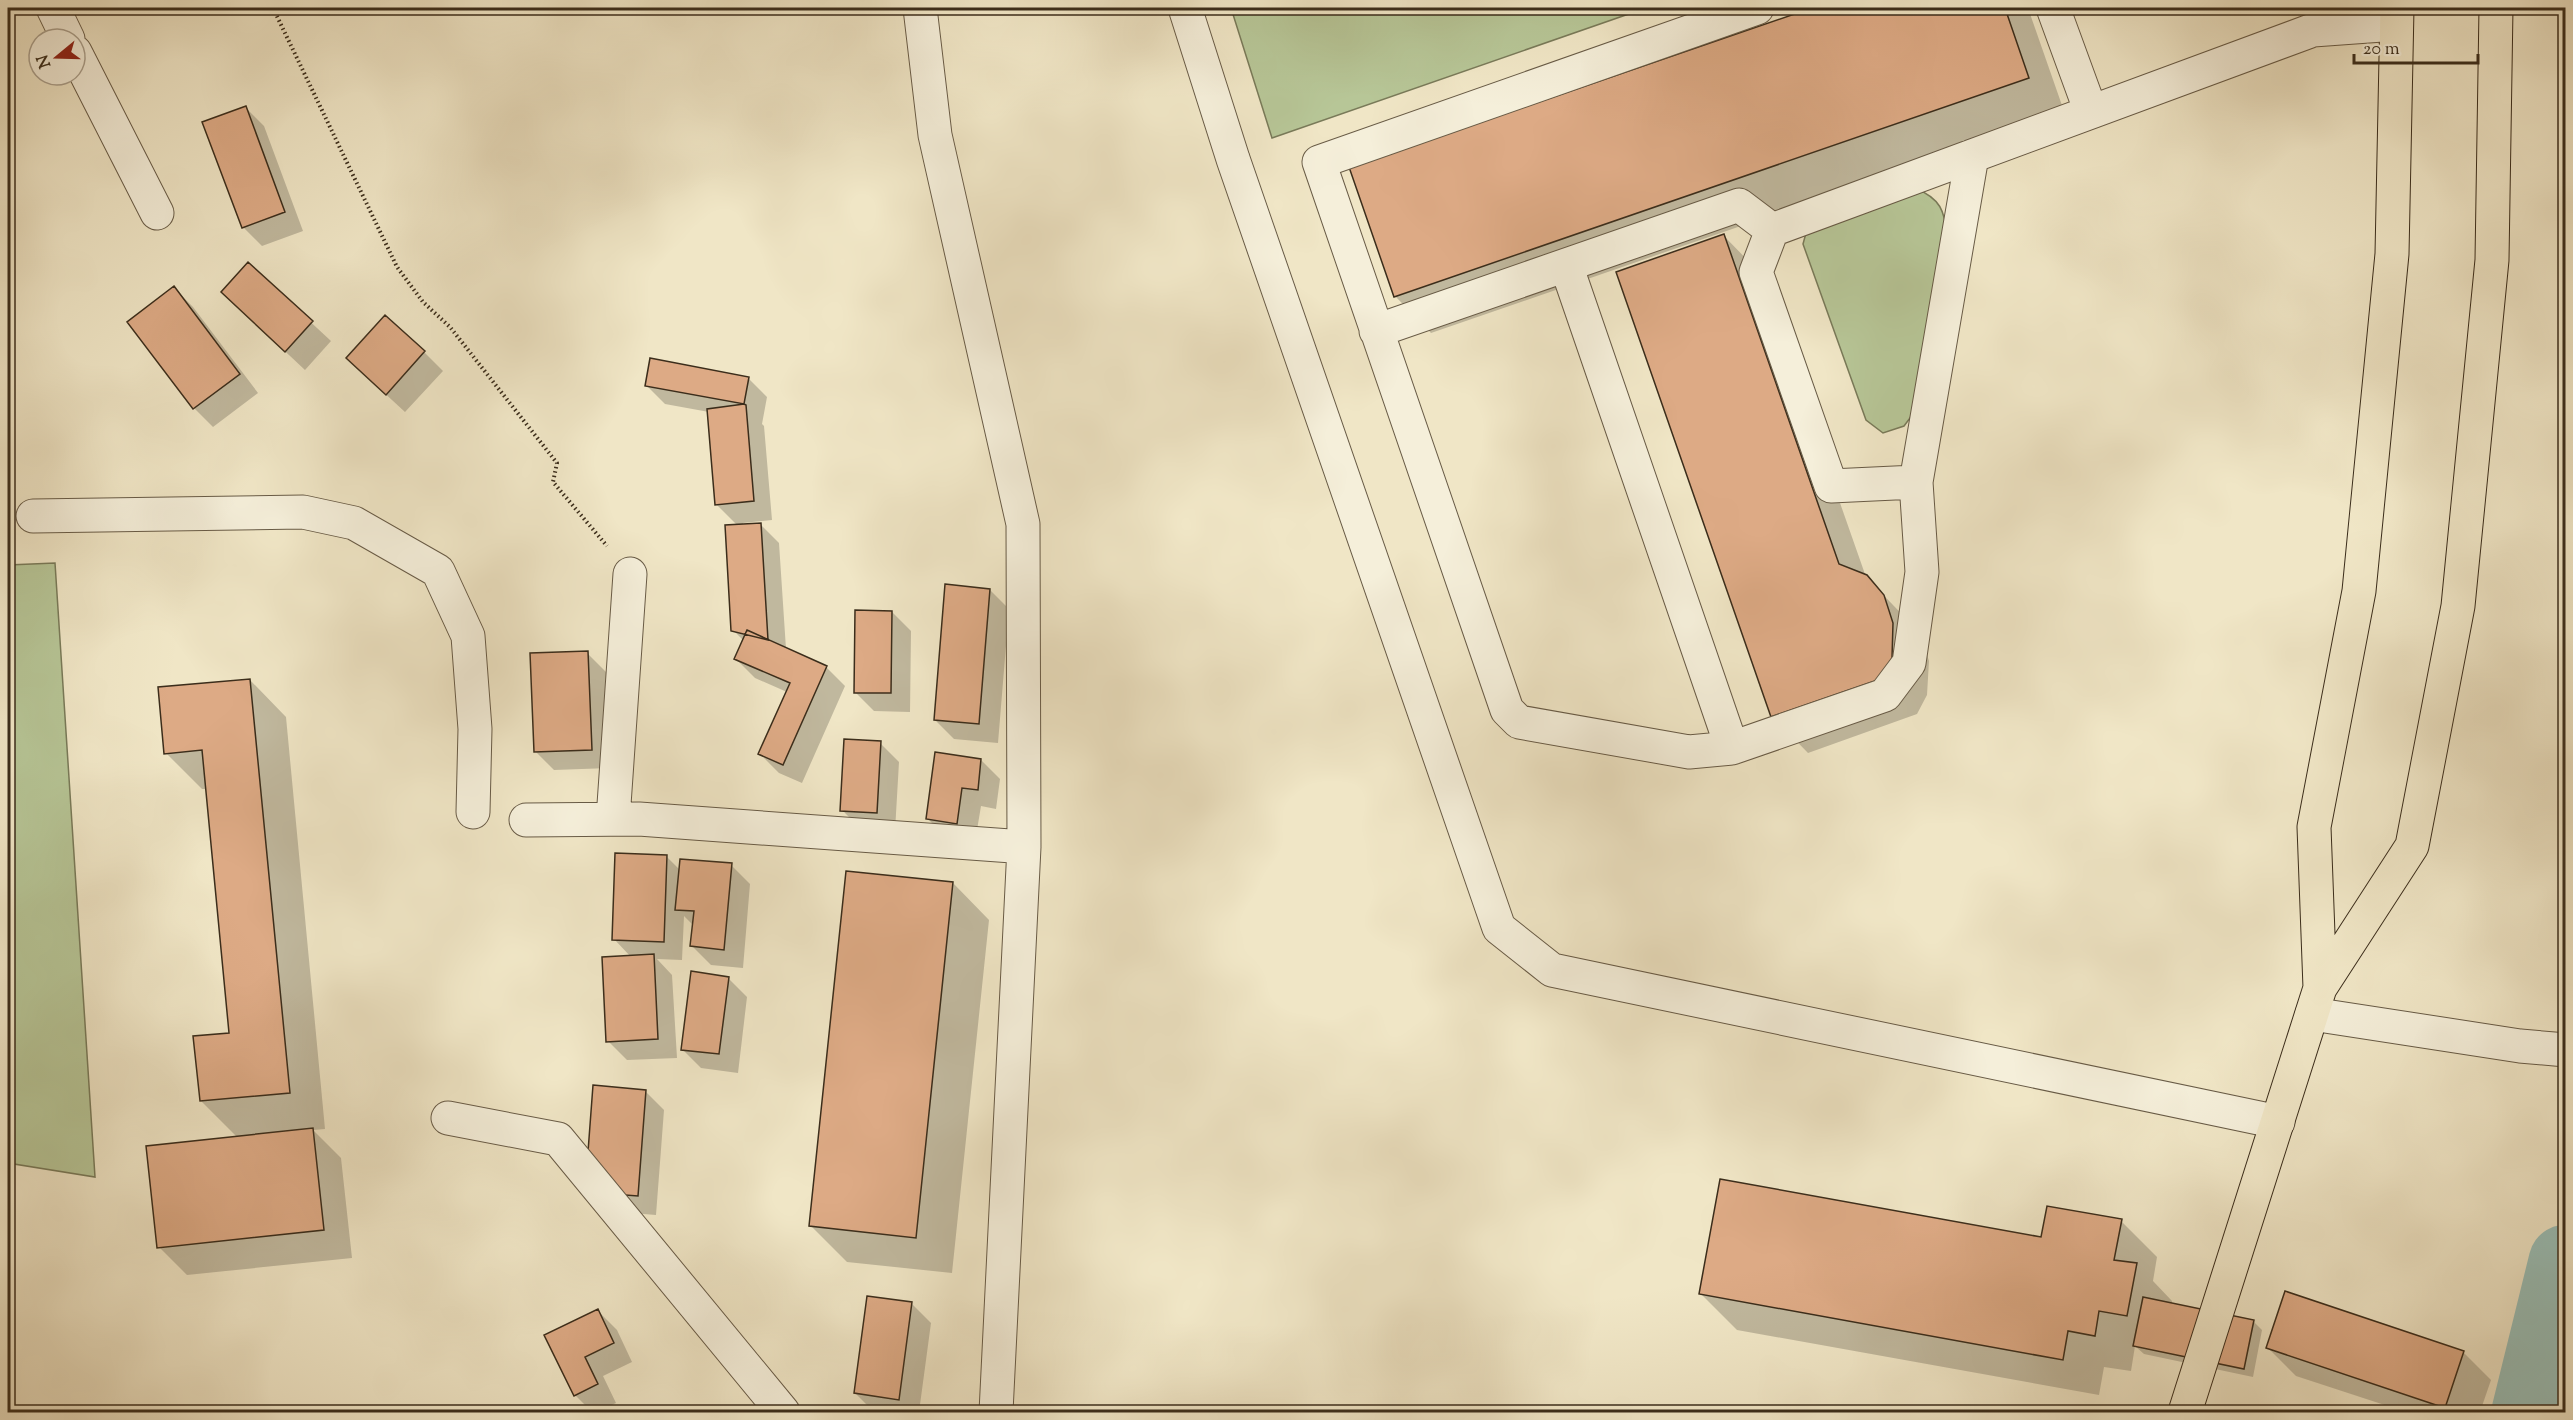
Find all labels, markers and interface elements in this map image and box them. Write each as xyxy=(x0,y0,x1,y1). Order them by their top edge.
north arrow xyxy=(27,27,87,87)
scale bar xyxy=(2354,27,2478,65)
text: 20 m xyxy=(2363,37,2400,63)
text: N xyxy=(32,51,58,71)

